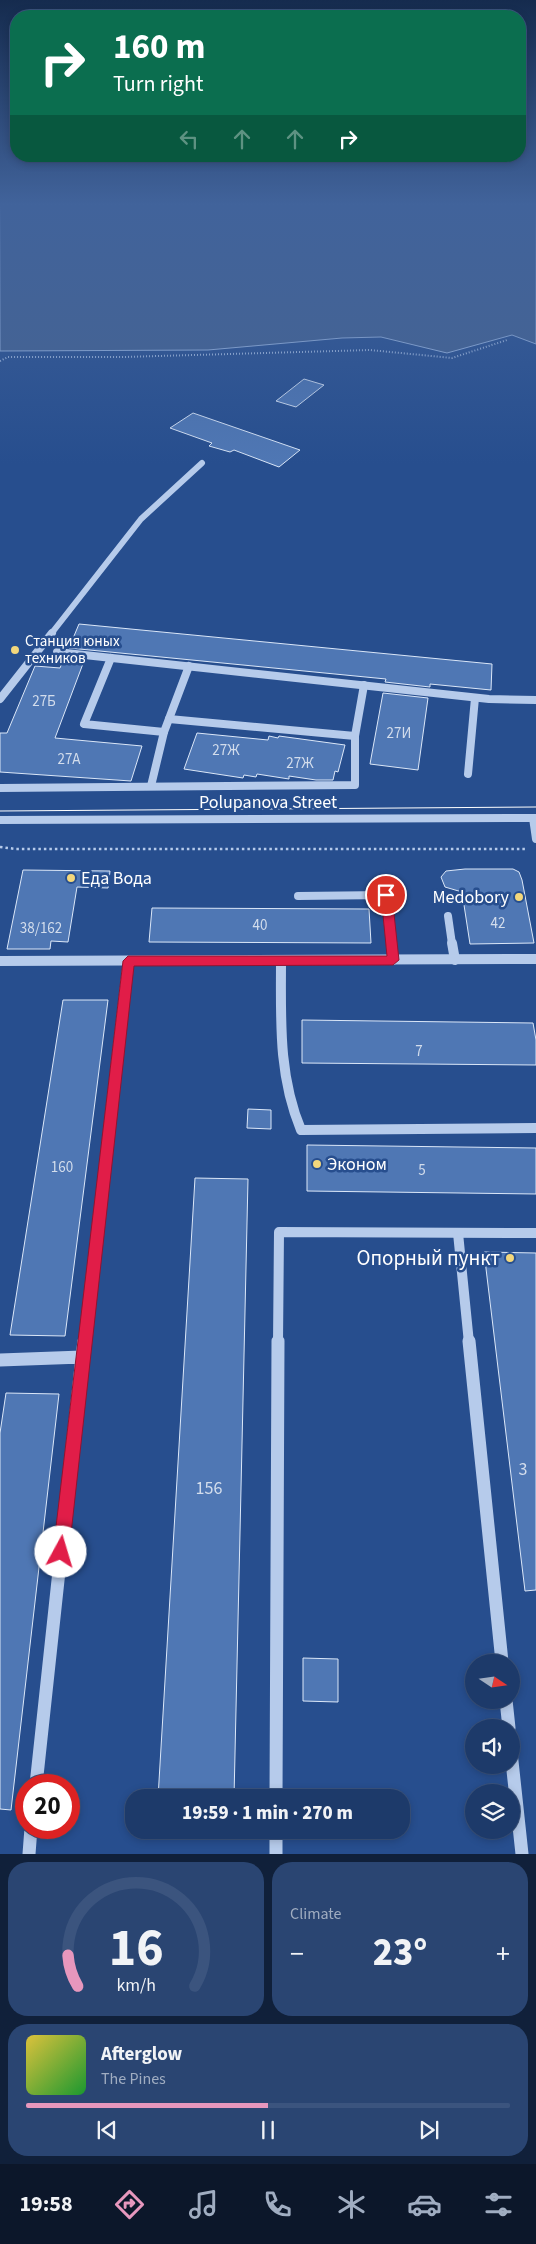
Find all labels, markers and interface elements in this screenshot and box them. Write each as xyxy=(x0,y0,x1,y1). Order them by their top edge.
text: 160 m xyxy=(113,22,205,72)
icon: right xyxy=(30,30,95,95)
text: Turn right xyxy=(113,68,203,100)
icon: left xyxy=(175,125,203,153)
icon: ahead xyxy=(228,125,256,153)
icon: ahead xyxy=(281,125,309,153)
icon: right xyxy=(334,125,362,153)
place label: Станция юных техников xyxy=(25,631,120,669)
marker: Станция юных техников xyxy=(9,644,21,656)
house number: 27Б xyxy=(32,691,56,712)
house number: 27И xyxy=(387,723,411,744)
house number: 27Ж xyxy=(212,740,240,761)
house number: 27А xyxy=(57,749,81,770)
house number: 27Ж xyxy=(286,753,314,774)
street label: Polupanova Street xyxy=(199,790,337,815)
place label: Еда Вода xyxy=(81,866,152,891)
marker: Еда Вода xyxy=(65,872,77,884)
pin xyxy=(365,874,407,916)
icon: arrive xyxy=(372,881,400,909)
place label: Medobory xyxy=(432,885,510,910)
marker: Medobory xyxy=(513,891,525,903)
house number: 42 xyxy=(491,913,505,934)
house number: 40 xyxy=(253,915,267,936)
house number: 38/162 xyxy=(20,918,62,939)
house number: 7 xyxy=(415,1041,423,1062)
place label: Эконом xyxy=(327,1152,387,1177)
house number: 160 xyxy=(51,1157,73,1178)
marker: Эконом xyxy=(311,1158,323,1170)
house number: 5 xyxy=(418,1160,426,1181)
place label: Опорный пункт xyxy=(356,1243,500,1273)
marker: Опорный пункт xyxy=(504,1252,516,1264)
house number: 3 xyxy=(519,1457,528,1482)
house number: 156 xyxy=(196,1476,222,1501)
position arrow xyxy=(34,1525,86,1577)
north arrow xyxy=(465,1654,520,1709)
map controls xyxy=(465,1654,520,1839)
button: sound xyxy=(465,1719,520,1774)
speed limit sign: 20 xyxy=(15,1774,80,1839)
button: layers xyxy=(465,1784,520,1839)
text: 19:59 · 1 min · 270 m xyxy=(182,1800,353,1827)
text: Climate xyxy=(290,1903,341,1925)
text: 16 xyxy=(109,1912,163,1986)
text: 23° xyxy=(373,1926,427,1980)
text: − xyxy=(290,1934,304,1974)
text: + xyxy=(496,1934,510,1974)
text: km/h xyxy=(116,1973,156,1998)
text: Afterglow xyxy=(101,2041,182,2068)
text: The Pines xyxy=(101,2068,166,2090)
icon: previous xyxy=(93,2116,121,2144)
icon: pause xyxy=(254,2116,282,2144)
icon: next xyxy=(415,2116,443,2144)
icon: directions xyxy=(112,2187,147,2222)
icon: music xyxy=(186,2187,221,2222)
icon: phone xyxy=(260,2187,295,2222)
icon: climate xyxy=(334,2187,369,2222)
icon: car xyxy=(407,2187,442,2222)
icon: filters xyxy=(481,2187,516,2222)
text: 19:58 xyxy=(19,2188,73,2220)

